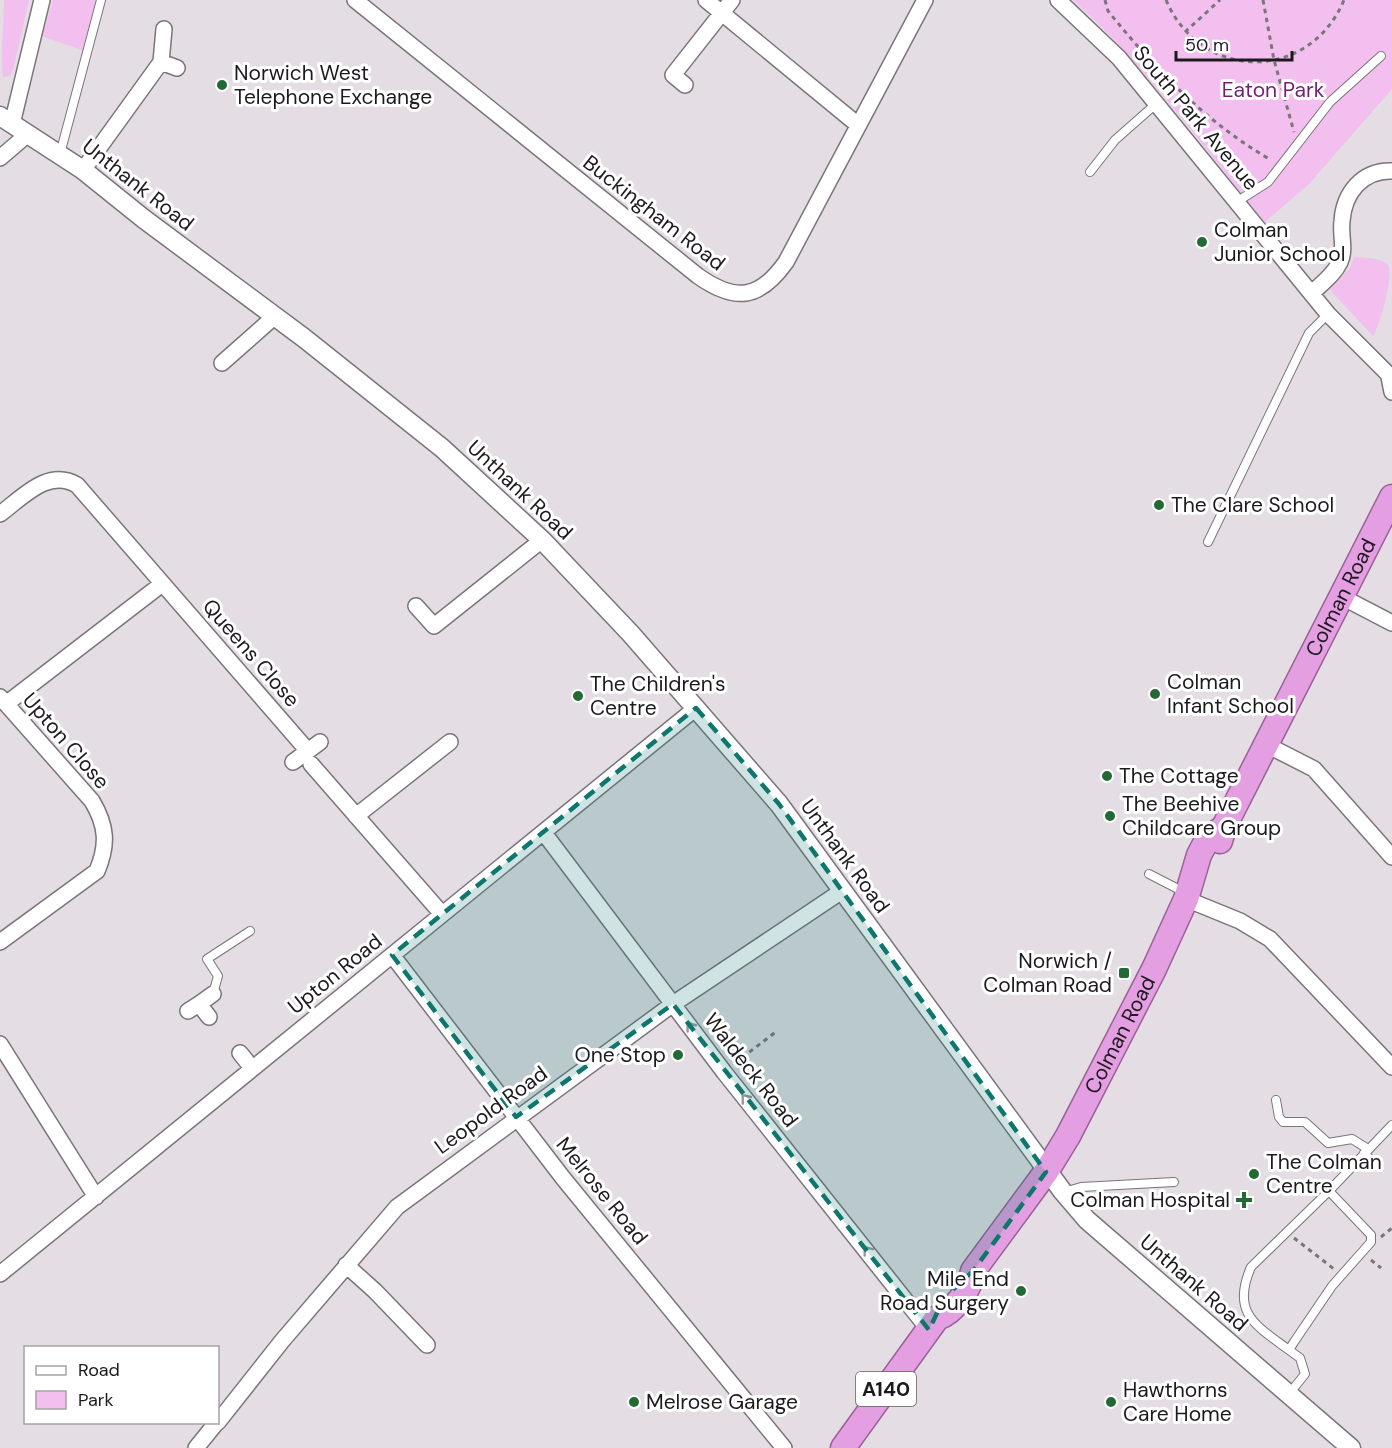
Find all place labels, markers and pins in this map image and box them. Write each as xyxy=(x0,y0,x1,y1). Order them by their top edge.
place label: Norwich West Telephone Exchange xyxy=(234,59,432,111)
marker: Norwich West Telephone Exchange xyxy=(215,78,229,92)
place label: Colman Junior School xyxy=(1214,216,1345,268)
marker: Colman Junior School xyxy=(1195,235,1209,249)
place label: The Clare School xyxy=(1171,491,1334,519)
marker: The Clare School xyxy=(1152,498,1166,512)
place label: Colman Infant School xyxy=(1167,668,1294,720)
place label: The Children's Centre xyxy=(590,670,726,722)
marker: Colman Infant School xyxy=(1148,687,1162,701)
marker: The Children's Centre xyxy=(571,689,585,703)
place label: The Cottage xyxy=(1119,762,1239,790)
marker: The Cottage xyxy=(1100,769,1114,783)
place label: The Beehive Childcare Group xyxy=(1122,790,1281,842)
marker: The Beehive Childcare Group xyxy=(1103,809,1117,823)
place label: Norwich / Colman Road xyxy=(983,947,1112,999)
marker: Norwich / Colman Road xyxy=(1117,966,1131,980)
place label: One Stop xyxy=(574,1041,666,1069)
marker: One Stop xyxy=(671,1048,685,1062)
place label: The Colman Centre xyxy=(1266,1148,1382,1200)
marker: The Colman Centre xyxy=(1247,1167,1261,1181)
place label: Colman Hospital xyxy=(1070,1186,1230,1214)
marker: Colman Hospital xyxy=(1235,1191,1253,1209)
place label: Mile End Road Surgery xyxy=(880,1265,1009,1317)
marker: Mile End Road Surgery xyxy=(1014,1284,1028,1298)
place label: Hawthorns Care Home xyxy=(1123,1376,1232,1428)
place label: Melrose Garage xyxy=(646,1388,798,1416)
marker: Melrose Garage xyxy=(627,1395,641,1409)
marker: Hawthorns Care Home xyxy=(1104,1395,1118,1409)

